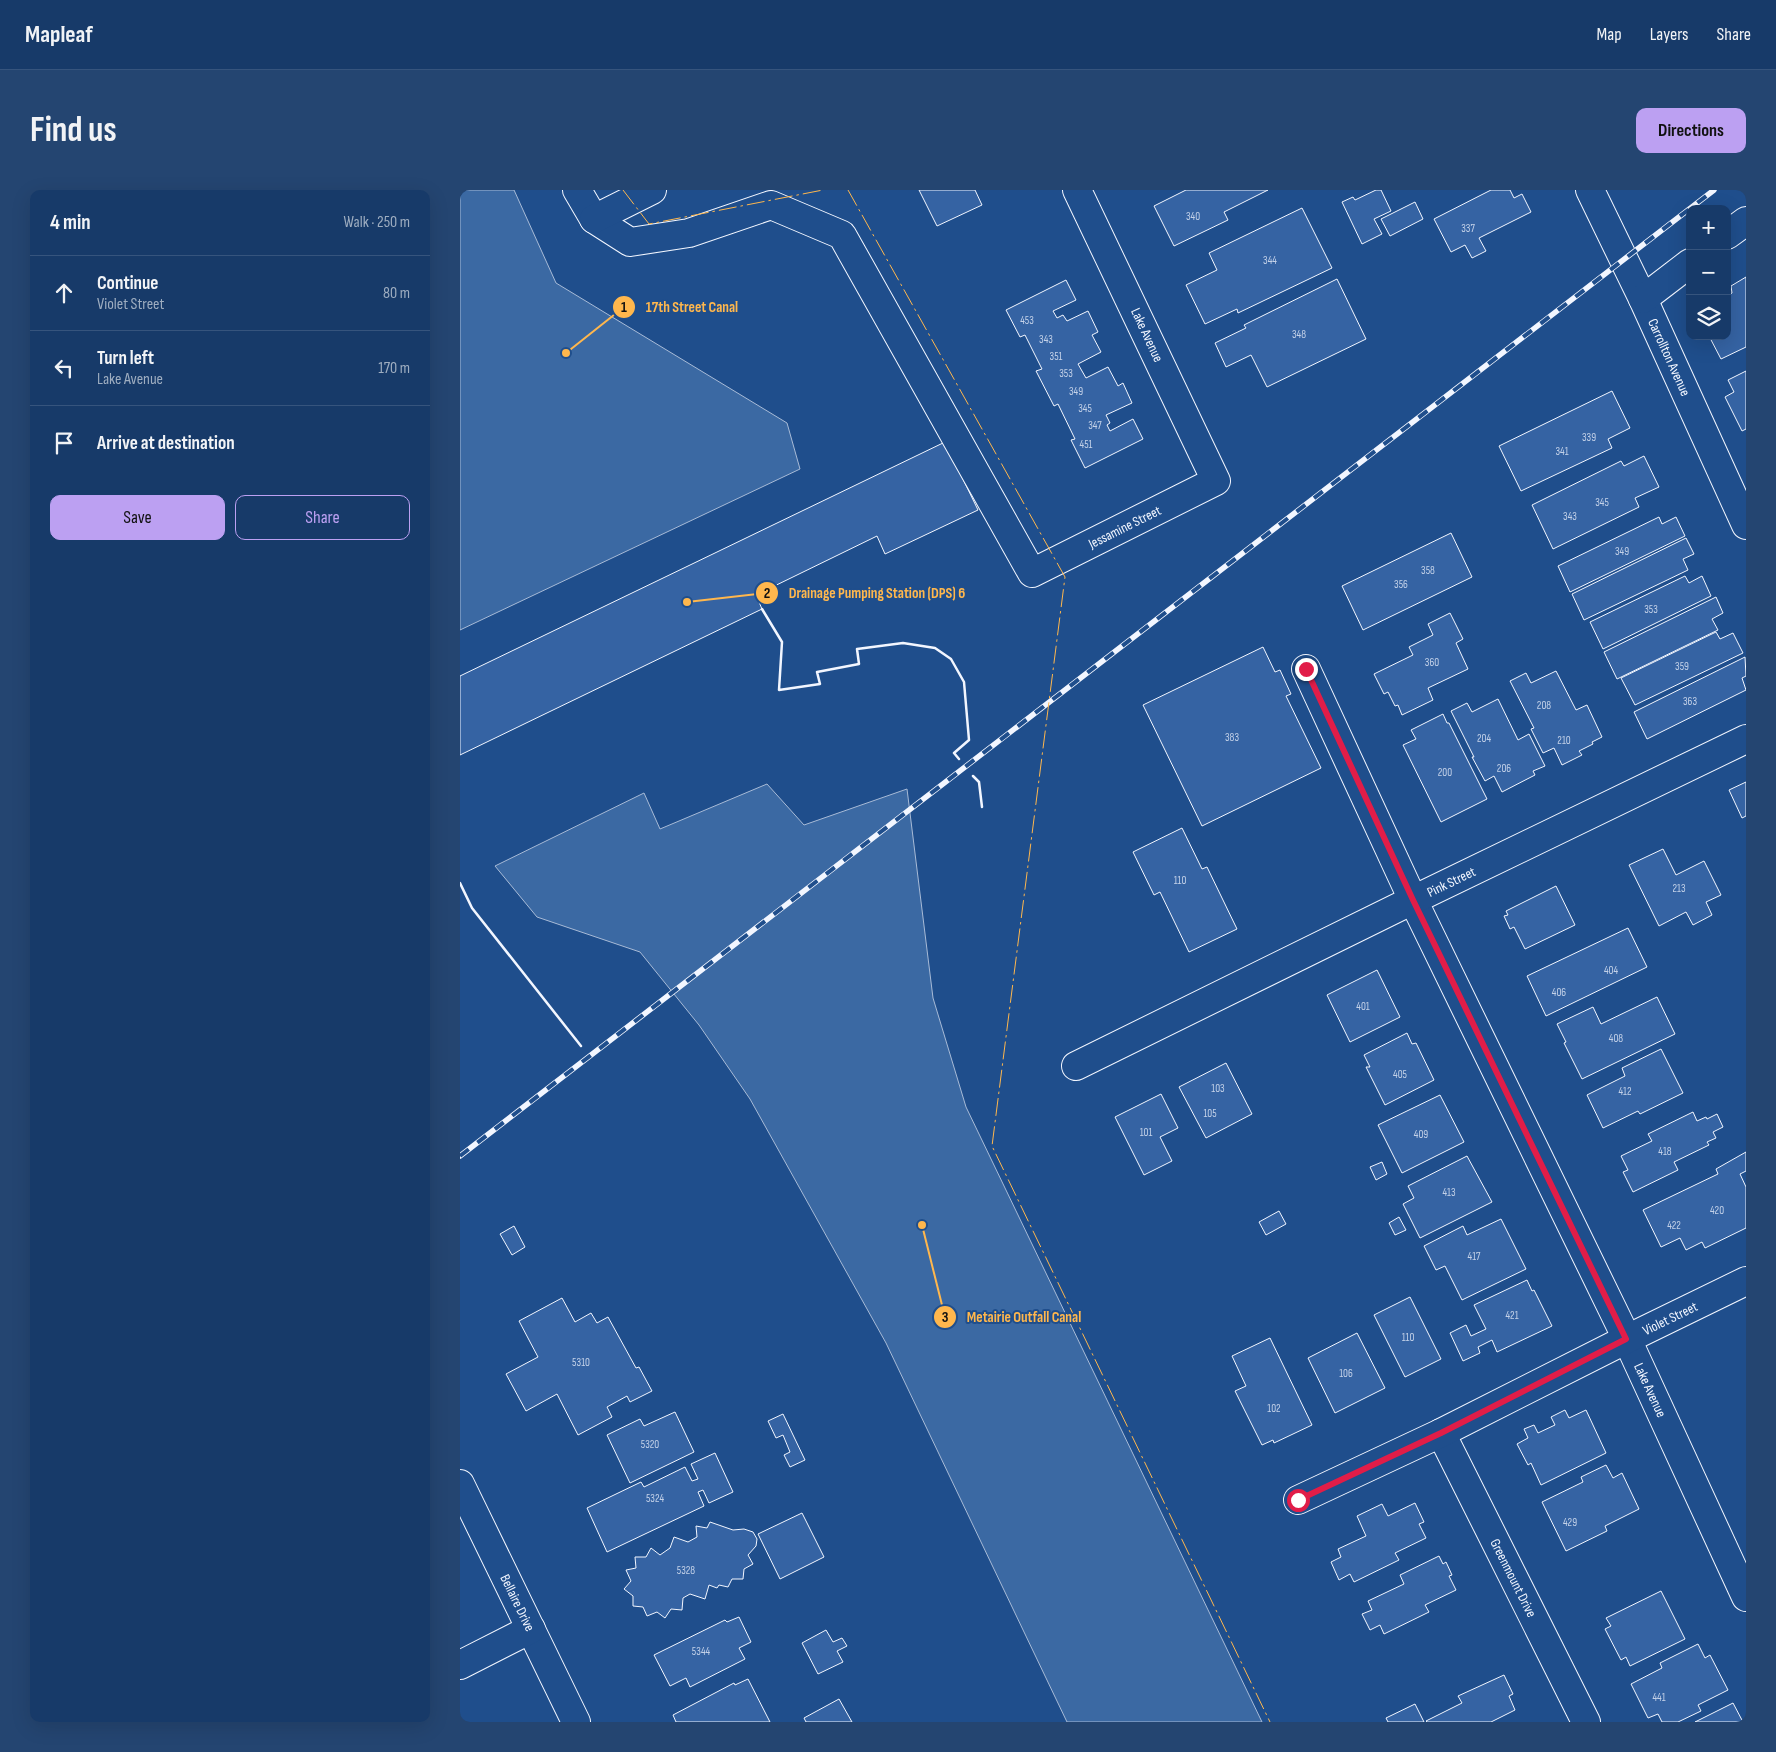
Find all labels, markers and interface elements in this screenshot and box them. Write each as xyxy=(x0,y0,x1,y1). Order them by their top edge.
text: Mapleaf xyxy=(25,20,93,49)
text: Map xyxy=(1597,24,1622,45)
text: Layers xyxy=(1650,24,1689,45)
text: Share xyxy=(1717,24,1751,45)
button: Directions xyxy=(1636,108,1746,153)
text: Find us xyxy=(30,109,117,152)
map controls xyxy=(1686,205,1731,340)
button: + xyxy=(1686,205,1731,250)
text: 4 min xyxy=(50,210,91,235)
house number: 340 xyxy=(1186,210,1200,223)
text: Walk · 250 m xyxy=(344,213,410,232)
house number: 337 xyxy=(1461,222,1475,235)
button: − xyxy=(1686,250,1731,295)
house number: 344 xyxy=(1263,254,1277,267)
text: Continue xyxy=(97,272,158,295)
icon: ahead xyxy=(50,279,78,307)
text: 80 m xyxy=(383,284,410,303)
callout: 17th Street Canal xyxy=(611,292,748,322)
text: Violet Street xyxy=(97,295,164,314)
button: layers xyxy=(1686,295,1731,340)
text: 1 xyxy=(621,298,627,317)
text: 17th Street Canal xyxy=(646,298,738,317)
street label: Lake Avenue xyxy=(1127,305,1167,365)
house number: 453 xyxy=(1020,314,1034,327)
street label: Carrollton Avenue xyxy=(1644,316,1694,398)
house number: 348 xyxy=(1292,328,1306,341)
house number: 343 xyxy=(1039,333,1053,346)
text: Turn left xyxy=(97,347,154,370)
house number: 351 xyxy=(1050,350,1063,363)
icon: left xyxy=(50,354,78,382)
text: 170 m xyxy=(378,359,410,378)
house number: 353 xyxy=(1059,367,1073,380)
text: Lake Avenue xyxy=(97,370,163,389)
house number: 349 xyxy=(1069,385,1083,398)
house number: 345 xyxy=(1078,402,1092,415)
house number: 347 xyxy=(1088,419,1102,432)
icon: arrive xyxy=(50,429,78,457)
house number: 339 xyxy=(1582,431,1596,444)
text: Arrive at destination xyxy=(97,432,235,455)
house number: 451 xyxy=(1080,438,1093,451)
house number: 341 xyxy=(1555,445,1569,458)
button: Save xyxy=(50,495,225,540)
button: Share xyxy=(235,495,410,540)
house number: 345 xyxy=(1595,496,1609,509)
street label: Jessamine Street xyxy=(1085,501,1164,552)
house number: 343 xyxy=(1563,510,1577,523)
house number: 349 xyxy=(1615,545,1629,558)
house number: 358 xyxy=(1421,564,1435,577)
callout: Drainage Pumping Station (DPS) 6 xyxy=(754,578,976,608)
house number: 356 xyxy=(1394,578,1408,591)
text: 2 xyxy=(764,584,770,603)
text: Drainage Pumping Station (DPS) 6 xyxy=(789,584,965,603)
house number: 353 xyxy=(1644,603,1658,616)
house number: 360 xyxy=(1425,656,1439,669)
route end xyxy=(1295,658,1318,681)
house number: 359 xyxy=(1675,660,1689,673)
house number: 363 xyxy=(1683,695,1697,708)
house number: 208 xyxy=(1537,699,1551,712)
house number: 383 xyxy=(1225,731,1239,744)
house number: 204 xyxy=(1477,732,1491,745)
house number: 210 xyxy=(1557,734,1571,747)
house number: 206 xyxy=(1497,762,1511,775)
house number: 200 xyxy=(1438,766,1452,779)
street label: Pink Street xyxy=(1424,863,1478,900)
house number: 110 xyxy=(1174,874,1186,887)
house number: 213 xyxy=(1672,882,1686,895)
house number: 404 xyxy=(1604,964,1618,977)
house number: 406 xyxy=(1552,986,1566,999)
house number: 401 xyxy=(1356,1000,1370,1013)
house number: 408 xyxy=(1609,1032,1623,1045)
house number: 405 xyxy=(1393,1068,1407,1081)
house number: 103 xyxy=(1211,1082,1225,1095)
house number: 412 xyxy=(1618,1085,1632,1098)
house number: 105 xyxy=(1203,1107,1217,1120)
house number: 101 xyxy=(1140,1126,1152,1139)
house number: 409 xyxy=(1414,1128,1428,1141)
house number: 418 xyxy=(1658,1145,1672,1158)
house number: 413 xyxy=(1442,1186,1456,1199)
house number: 420 xyxy=(1710,1204,1724,1217)
house number: 422 xyxy=(1667,1219,1681,1232)
house number: 417 xyxy=(1468,1250,1481,1263)
street label: Violet Street xyxy=(1640,1298,1700,1339)
callout: Metairie Outfall Canal xyxy=(932,1302,1091,1332)
text: 3 xyxy=(942,1308,949,1327)
text: Metairie Outfall Canal xyxy=(967,1308,1081,1327)
house number: 421 xyxy=(1505,1309,1519,1322)
house number: 110 xyxy=(1402,1331,1414,1344)
house number: 5310 xyxy=(572,1356,590,1369)
street label: Lake Avenue xyxy=(1631,1360,1670,1420)
house number: 106 xyxy=(1339,1367,1353,1380)
house number: 102 xyxy=(1267,1402,1281,1415)
house number: 5320 xyxy=(641,1438,659,1451)
route start xyxy=(1287,1489,1310,1512)
house number: 5324 xyxy=(646,1492,664,1505)
house number: 429 xyxy=(1563,1516,1577,1529)
street label: Greenmount Drive xyxy=(1487,1536,1540,1620)
house number: 5328 xyxy=(677,1564,695,1577)
street label: Bellaire Drive xyxy=(497,1571,539,1634)
house number: 5344 xyxy=(692,1645,711,1658)
house number: 441 xyxy=(1652,1691,1666,1704)

